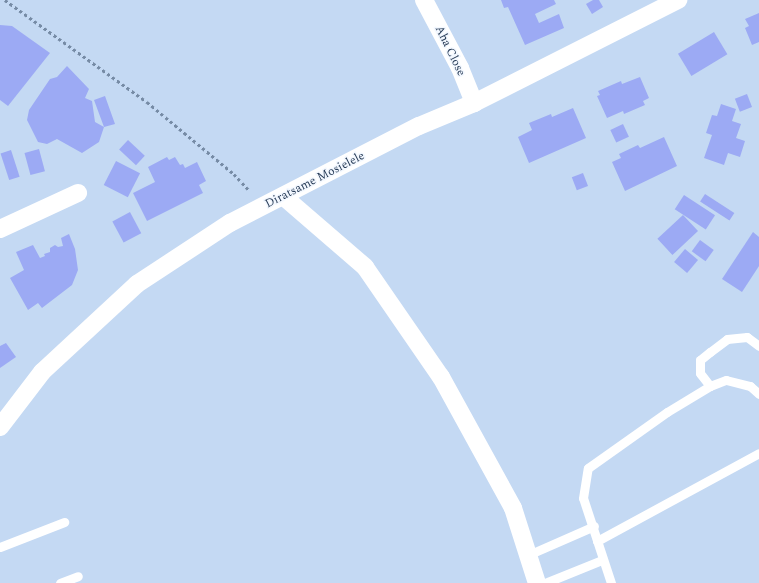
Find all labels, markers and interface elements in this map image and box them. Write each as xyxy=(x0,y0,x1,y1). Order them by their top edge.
street label: Aha Close xyxy=(432,23,468,79)
street label: Diratsame Mosielele xyxy=(263,149,367,211)

